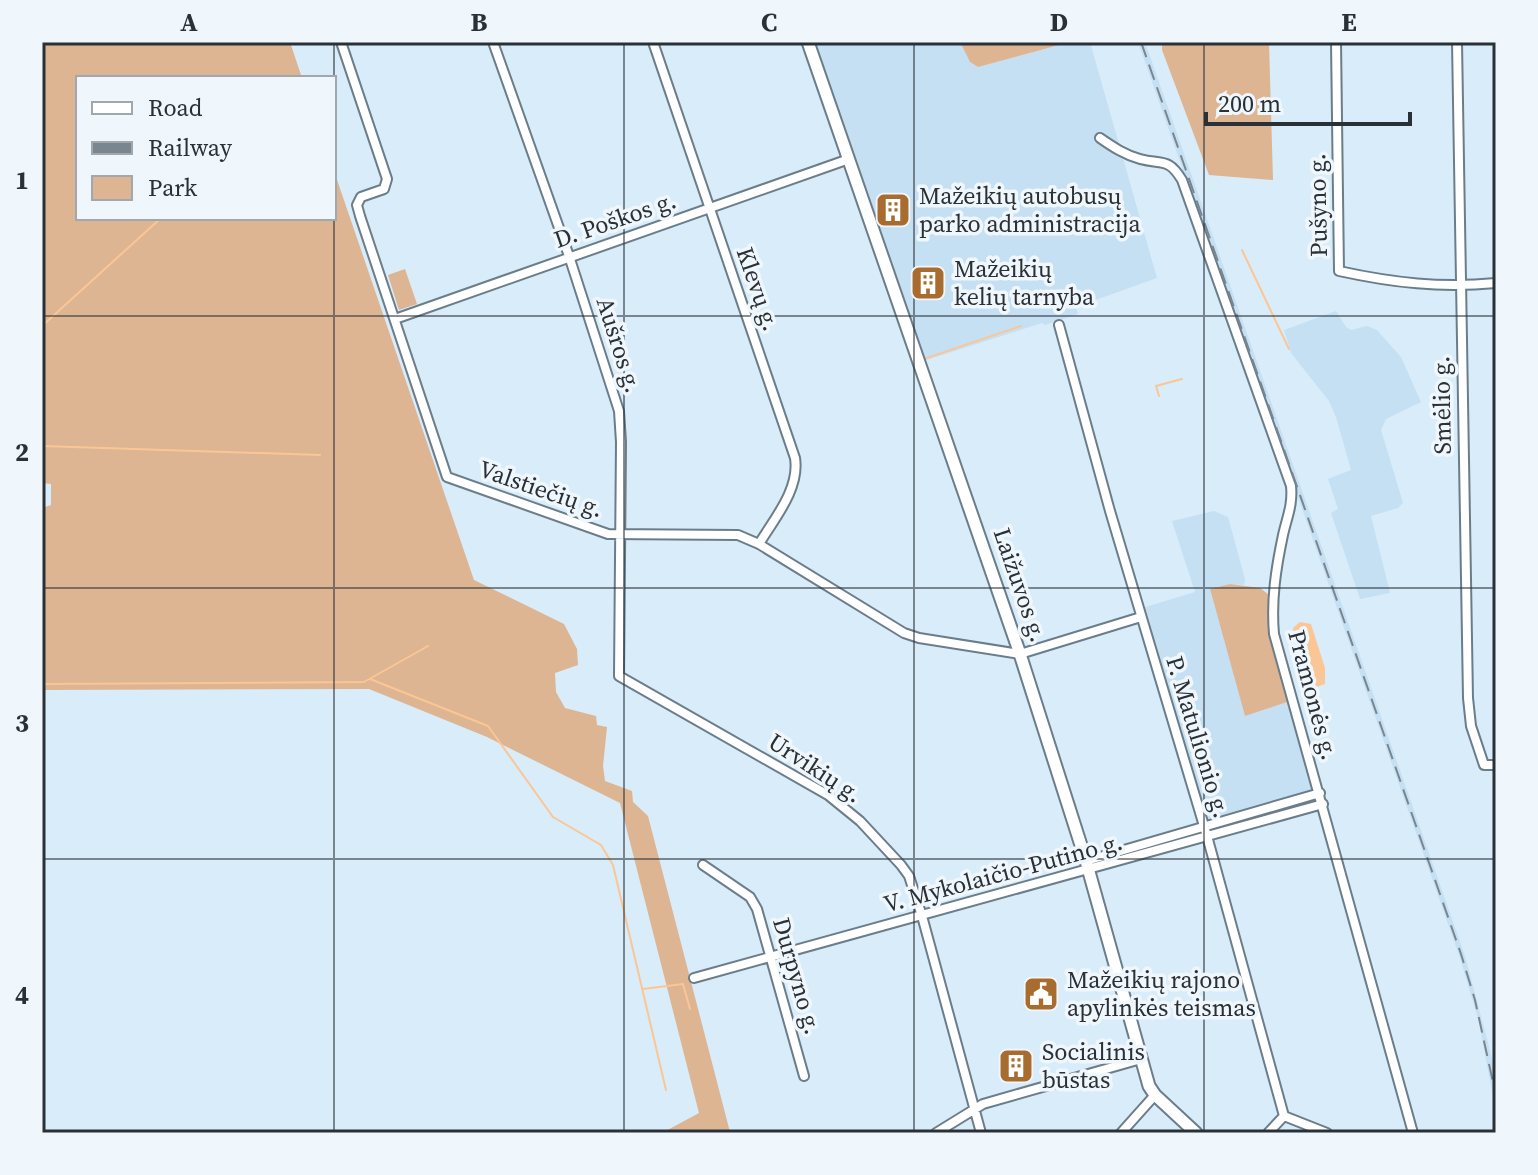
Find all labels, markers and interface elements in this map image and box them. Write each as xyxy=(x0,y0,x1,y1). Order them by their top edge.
text: A xyxy=(180,4,198,40)
text: B xyxy=(471,4,488,40)
text: C xyxy=(761,4,777,40)
text: D xyxy=(1050,4,1068,40)
text: E xyxy=(1341,4,1357,40)
legend xyxy=(76,76,336,220)
scale bar xyxy=(1206,76,1410,126)
text: 200 m xyxy=(1218,87,1281,120)
text: Road xyxy=(148,91,203,124)
text: Railway xyxy=(148,131,233,164)
street label: Pušyno g. xyxy=(1300,153,1335,257)
text: 1 xyxy=(15,162,29,198)
text: Park xyxy=(148,171,198,204)
place label: Mažeikių autobusų parko administracija xyxy=(919,179,1142,240)
street label: D. Poškos g. xyxy=(549,183,680,256)
building icon: Mažeikių autobusų parko administracija xyxy=(874,191,912,229)
street label: Klevų g. xyxy=(729,243,788,335)
place label: Mažeikių kelių tarnyba xyxy=(954,252,1095,313)
building icon: Mažeikių kelių tarnyba xyxy=(909,264,947,302)
street label: Aušros g. xyxy=(589,293,650,397)
street label: Smėlio g. xyxy=(1424,355,1459,455)
text: 2 xyxy=(15,434,29,470)
street label: Valstiečių g. xyxy=(475,452,608,525)
street label: Laižuvos g. xyxy=(986,523,1055,646)
street label: Pramonės g. xyxy=(1280,626,1347,763)
street label: P. Matulionio g. xyxy=(1158,652,1239,822)
text: 3 xyxy=(15,705,29,741)
street label: Urvikių g. xyxy=(762,725,869,810)
street label: V. Mykolaičio-Putino g. xyxy=(880,825,1126,920)
street label: Durpyno g. xyxy=(765,914,830,1038)
place label: Mažeikių rajono apylinkės teismas xyxy=(1067,963,1256,1024)
public building icon: Mažeikių rajono apylinkės teismas xyxy=(1022,975,1060,1013)
text: 4 xyxy=(15,977,29,1013)
place label: Socialinis būstas xyxy=(1042,1035,1145,1096)
building icon: Socialinis būstas xyxy=(997,1047,1035,1085)

